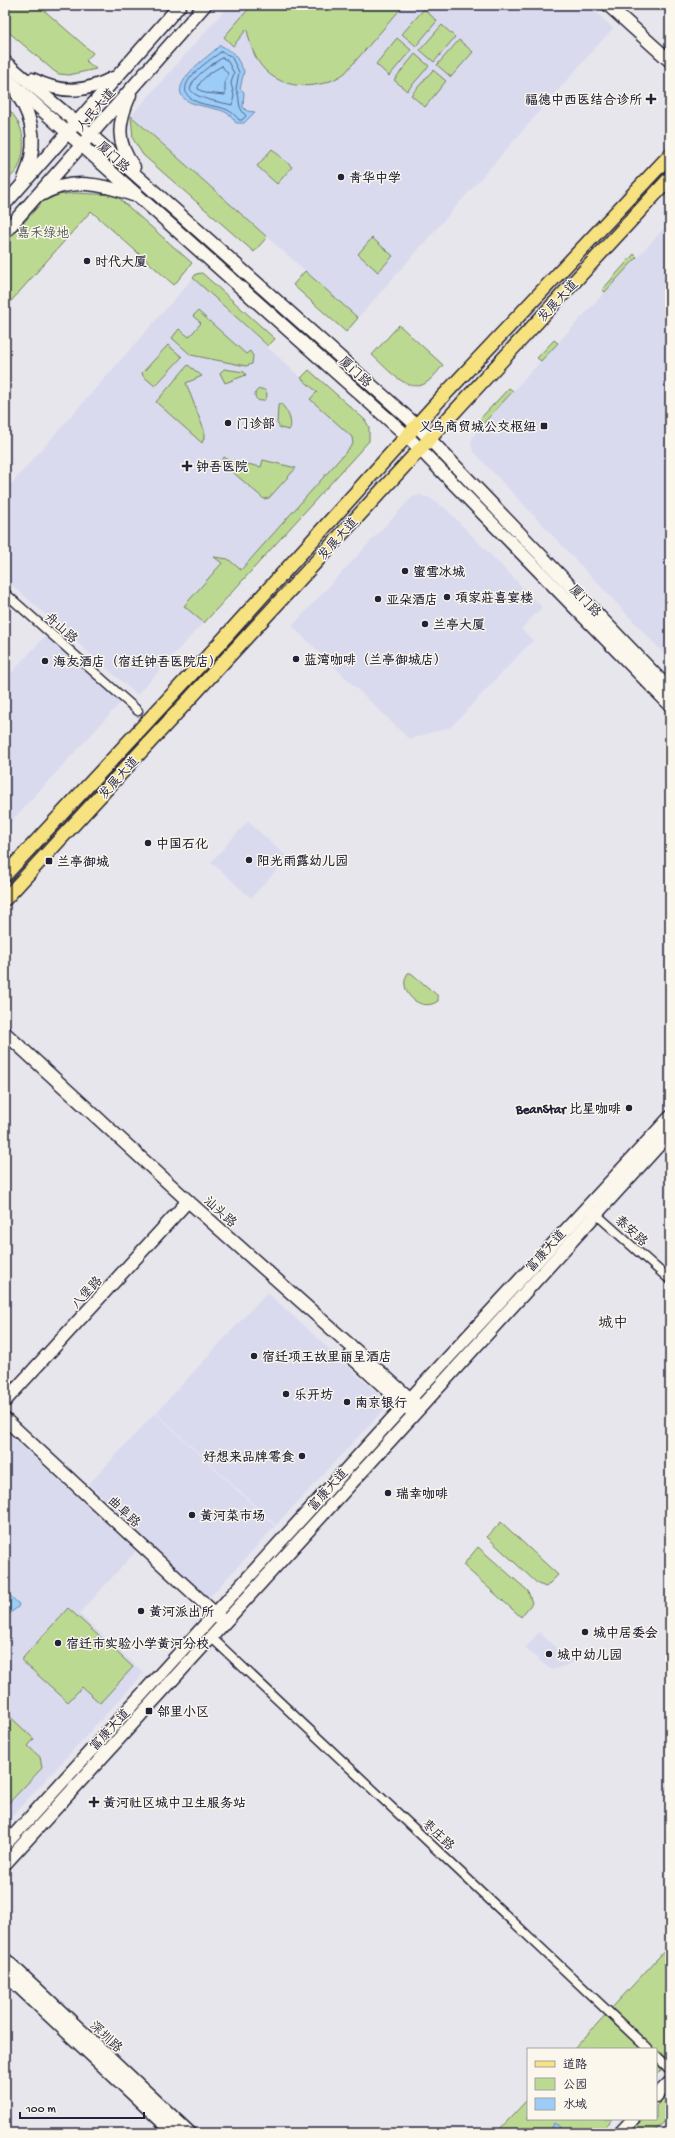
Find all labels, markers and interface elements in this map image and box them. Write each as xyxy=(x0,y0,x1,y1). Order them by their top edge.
street label: 人民大道 xyxy=(73,85,120,135)
place label: 福德中西医结合诊所 xyxy=(525,92,642,109)
marker: 福德中西医结合诊所 xyxy=(645,93,657,105)
street label: 厦门路 xyxy=(93,138,133,176)
place label: 青华中学 xyxy=(349,171,401,187)
marker: 青华中学 xyxy=(336,172,346,182)
park label: 嘉禾绿地 xyxy=(17,226,69,242)
place label: 时代大厦 xyxy=(95,255,147,271)
marker: 时代大厦 xyxy=(82,256,92,266)
street label: 发展大道 xyxy=(535,277,582,326)
street label: 厦门路 xyxy=(335,353,375,391)
place label: 门诊部 xyxy=(236,417,275,433)
marker: 门诊部 xyxy=(223,418,233,428)
place label: 义乌商贸城公交枢纽 xyxy=(419,419,536,436)
marker: 义乌商贸城公交枢纽 xyxy=(539,421,549,431)
place label: 钟吾医院 xyxy=(196,459,248,476)
marker: 钟吾医院 xyxy=(181,460,193,472)
street label: 发展大道 xyxy=(315,515,362,564)
place label: 蜜雪冰城 xyxy=(413,565,465,581)
marker: 蜜雪冰城 xyxy=(400,566,410,576)
street label: 厦门路 xyxy=(565,582,604,621)
place label: 項家莊喜宴楼 xyxy=(455,591,533,607)
marker: 項家莊喜宴楼 xyxy=(442,592,452,602)
place label: 亚朵酒店 xyxy=(386,593,438,609)
marker: 亚朵酒店 xyxy=(373,594,383,604)
street label: 舟山路 xyxy=(41,609,81,647)
place label: 兰亭大厦 xyxy=(433,617,485,634)
marker: 兰亭大厦 xyxy=(420,619,430,629)
place label: 蓝湾咖啡（兰亭御城店） xyxy=(304,652,447,669)
place label: 海友酒店（宿迁钟吾医院店） xyxy=(53,654,222,671)
marker: 蓝湾咖啡（兰亭御城店） xyxy=(291,654,301,664)
marker: 海友酒店（宿迁钟吾医院店） xyxy=(40,656,50,666)
street label: 发展大道 xyxy=(96,754,143,803)
place label: 中国石化 xyxy=(156,837,208,853)
marker: 中国石化 xyxy=(143,838,153,848)
place label: 兰亭御城 xyxy=(57,854,109,871)
place label: 阳光雨露幼儿园 xyxy=(257,854,348,870)
marker: 阳光雨露幼儿园 xyxy=(244,855,254,865)
marker: 兰亭御城 xyxy=(44,856,54,866)
place label: BeanStar 比星咖啡 xyxy=(515,1102,621,1118)
marker: BeanStar 比星咖啡 xyxy=(624,1103,634,1113)
street label: 汕头路 xyxy=(200,1193,240,1231)
street label: 泰安路 xyxy=(611,1212,651,1250)
street label: 富康大道 xyxy=(523,1227,570,1276)
street label: 八堡路 xyxy=(68,1273,106,1313)
district label: 城中 xyxy=(598,1315,628,1333)
place label: 宿迁项王故里丽呈酒店 xyxy=(262,1350,392,1366)
marker: 宿迁项王故里丽呈酒店 xyxy=(249,1351,259,1361)
place label: 乐开坊 xyxy=(294,1388,333,1404)
marker: 乐开坊 xyxy=(281,1389,291,1399)
place label: 南京银行 xyxy=(355,1396,407,1412)
marker: 南京银行 xyxy=(342,1397,352,1407)
place label: 好想来品牌零食 xyxy=(203,1450,294,1466)
marker: 好想来品牌零食 xyxy=(297,1451,307,1461)
street label: 富康大道 xyxy=(305,1466,352,1515)
place label: 瑞幸咖啡 xyxy=(396,1487,448,1503)
marker: 瑞幸咖啡 xyxy=(383,1488,393,1498)
street label: 曲阜路 xyxy=(104,1493,143,1532)
place label: 黄河菜市场 xyxy=(200,1509,265,1525)
marker: 黄河菜市场 xyxy=(187,1510,197,1520)
place label: 黄河派出所 xyxy=(149,1605,214,1621)
marker: 黄河派出所 xyxy=(136,1606,146,1616)
place label: 城中居委会 xyxy=(593,1626,658,1642)
marker: 城中居委会 xyxy=(580,1627,590,1637)
place label: 宿迁市实验小学黄河分校 xyxy=(66,1636,209,1653)
marker: 宿迁市实验小学黄河分校 xyxy=(53,1638,63,1648)
place label: 城中幼儿园 xyxy=(557,1648,622,1664)
marker: 城中幼儿园 xyxy=(544,1649,554,1659)
place label: 邻里小区 xyxy=(157,1705,209,1721)
street label: 富康大道 xyxy=(87,1706,134,1755)
marker: 邻里小区 xyxy=(144,1706,154,1716)
marker: 黄河社区城中卫生服务站 xyxy=(88,1796,100,1808)
place label: 黄河社区城中卫生服务站 xyxy=(103,1796,246,1812)
street label: 枣庄路 xyxy=(418,1816,457,1855)
street label: 深圳路 xyxy=(86,2018,125,2057)
legend xyxy=(527,2048,657,2120)
text: 道路 xyxy=(563,2058,587,2073)
text: 公园 xyxy=(563,2078,587,2093)
scale bar xyxy=(20,2094,144,2120)
text: 水域 xyxy=(563,2098,587,2113)
text: 100 m xyxy=(25,2103,56,2117)

